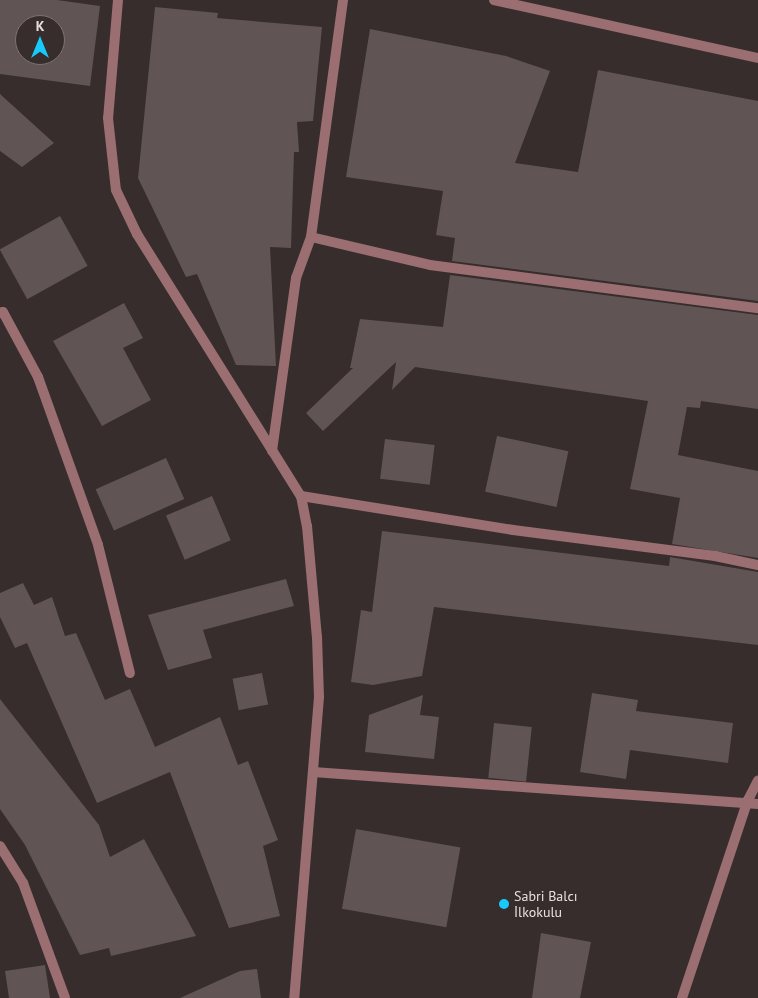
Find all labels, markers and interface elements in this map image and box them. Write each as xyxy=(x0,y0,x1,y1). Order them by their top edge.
north arrow xyxy=(15,15,65,65)
text: K xyxy=(36,17,44,35)
place label: Sabri Balcı İlkokulu xyxy=(514,888,577,920)
marker: Sabri Balcı İlkokulu xyxy=(498,898,510,910)

